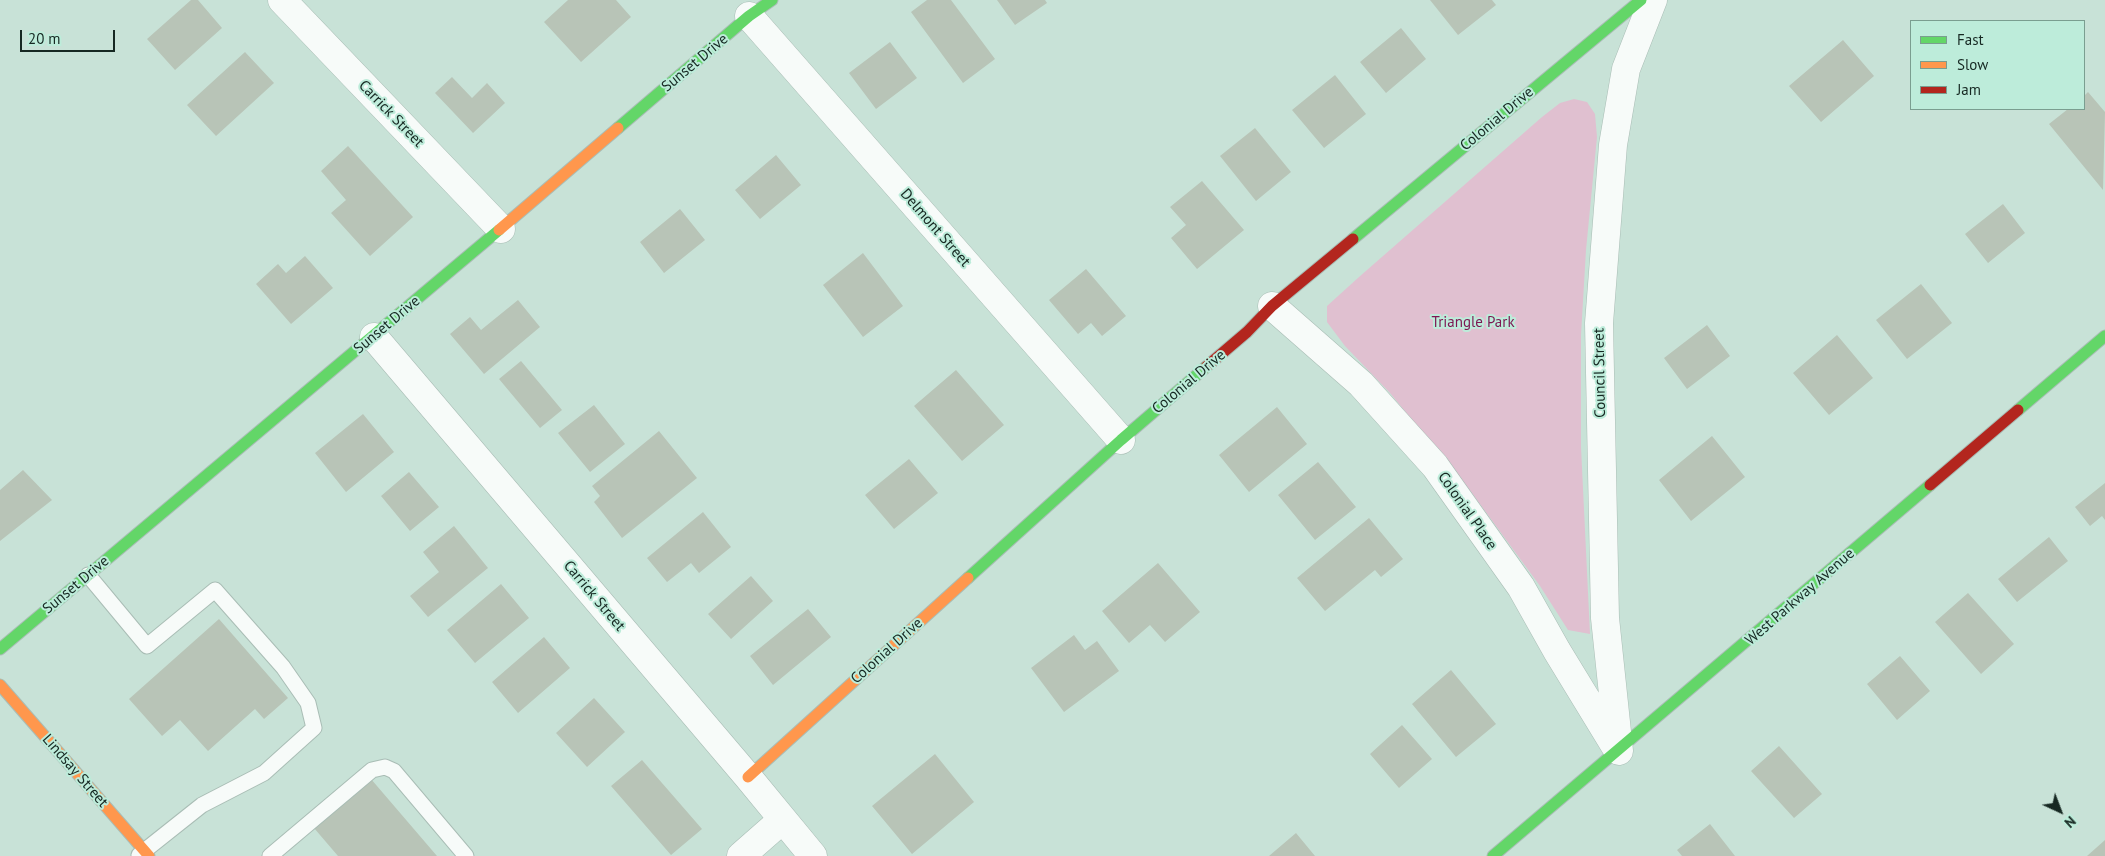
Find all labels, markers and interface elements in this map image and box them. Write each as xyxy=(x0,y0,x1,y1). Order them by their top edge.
scale bar xyxy=(22,20,118,52)
legend xyxy=(1910,20,2085,110)
text: 20 m xyxy=(28,29,61,48)
street label: Sunset Drive xyxy=(658,30,732,96)
text: Fast xyxy=(1957,30,1984,49)
text: Slow xyxy=(1957,55,1988,74)
street label: Carrick Street xyxy=(355,77,427,151)
text: Jam xyxy=(1957,80,1981,99)
street label: Colonial Drive xyxy=(1457,83,1537,155)
street label: Delmont Street xyxy=(896,185,974,271)
street label: Sunset Drive xyxy=(350,292,424,358)
park label: Triangle Park xyxy=(1431,314,1515,332)
street label: Council Street xyxy=(1590,328,1610,418)
street label: Colonial Drive xyxy=(1149,346,1229,418)
street label: Colonial Place xyxy=(1434,469,1500,553)
street label: West Parkway Avenue xyxy=(1742,545,1858,649)
street label: Sunset Drive xyxy=(39,552,113,618)
street label: Carrick Street xyxy=(559,557,629,635)
street label: Colonial Drive xyxy=(847,614,927,688)
street label: Lindsay Street xyxy=(38,731,112,811)
north arrow xyxy=(2035,786,2085,836)
text: N xyxy=(2061,812,2080,832)

